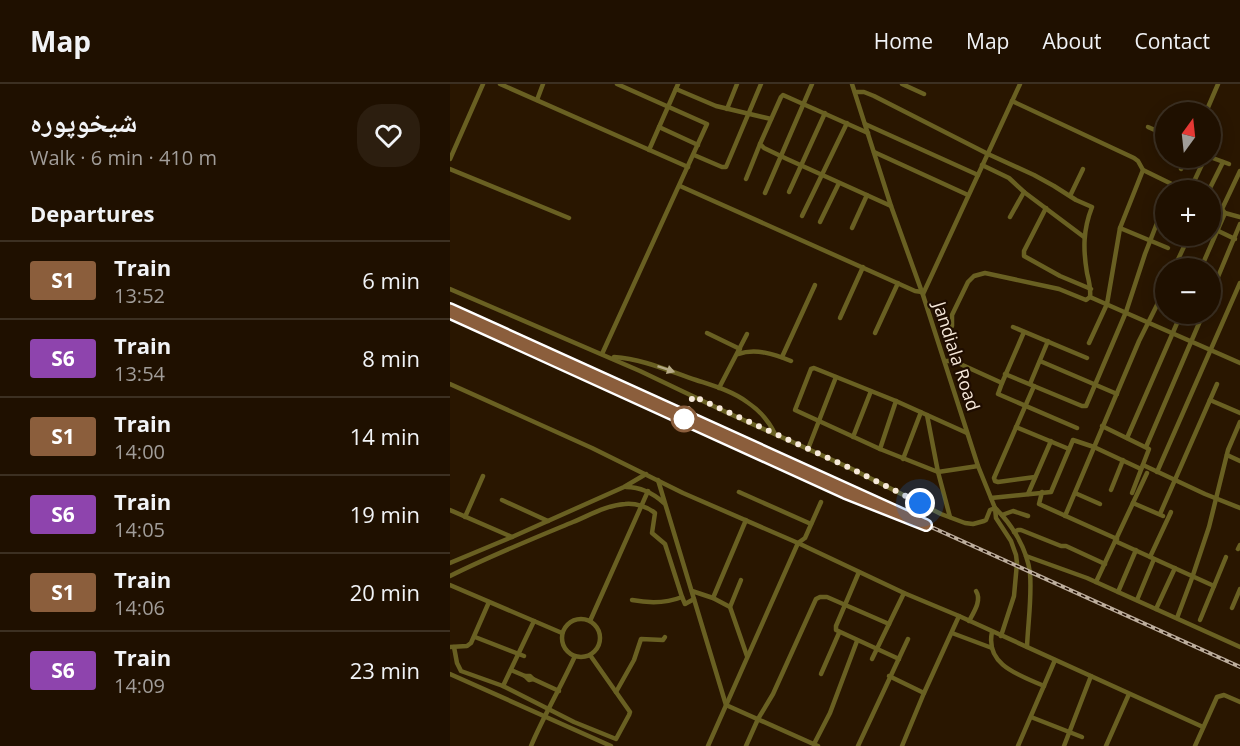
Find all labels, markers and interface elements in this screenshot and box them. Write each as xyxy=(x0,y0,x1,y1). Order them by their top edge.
text: Map xyxy=(30,22,91,60)
text: Home xyxy=(874,27,933,55)
text: Map xyxy=(966,27,1009,55)
text: About xyxy=(1042,27,1102,55)
text: Contact xyxy=(1135,27,1210,55)
text: شیخوپورہ xyxy=(30,102,137,140)
north arrow xyxy=(1155,102,1221,168)
map controls xyxy=(1155,102,1221,324)
button: heart xyxy=(357,104,420,167)
text: Walk · 6 min · 410 m xyxy=(30,144,217,171)
button: + xyxy=(1155,180,1221,246)
text: Departures xyxy=(30,198,154,228)
text: Train xyxy=(114,252,171,282)
button: − xyxy=(1155,258,1221,324)
text: 6 min xyxy=(362,265,420,295)
text: S1 xyxy=(51,266,75,294)
text: 13:52 xyxy=(114,282,165,309)
street label: Jandiala Road xyxy=(927,296,986,414)
text: Train xyxy=(114,330,171,360)
text: 8 min xyxy=(362,343,420,373)
text: S6 xyxy=(51,344,75,372)
text: 13:54 xyxy=(114,360,165,387)
one-way arrow xyxy=(657,365,675,375)
unlabelled marker xyxy=(671,406,697,432)
text: Train xyxy=(114,408,171,438)
text: 14 min xyxy=(350,421,420,451)
text: S1 xyxy=(51,422,75,450)
text: 14:00 xyxy=(114,438,165,465)
text: Train xyxy=(114,486,171,516)
your location xyxy=(905,488,935,518)
text: 19 min xyxy=(350,499,420,529)
text: S6 xyxy=(51,500,75,528)
text: 14:05 xyxy=(114,516,165,543)
text: Train xyxy=(114,564,171,594)
text: 20 min xyxy=(350,577,420,607)
text: S1 xyxy=(51,578,75,606)
text: 14:06 xyxy=(114,594,165,621)
text: Train xyxy=(114,642,171,672)
text: 23 min xyxy=(350,655,420,685)
text: S6 xyxy=(51,656,75,684)
text: 14:09 xyxy=(114,672,165,699)

